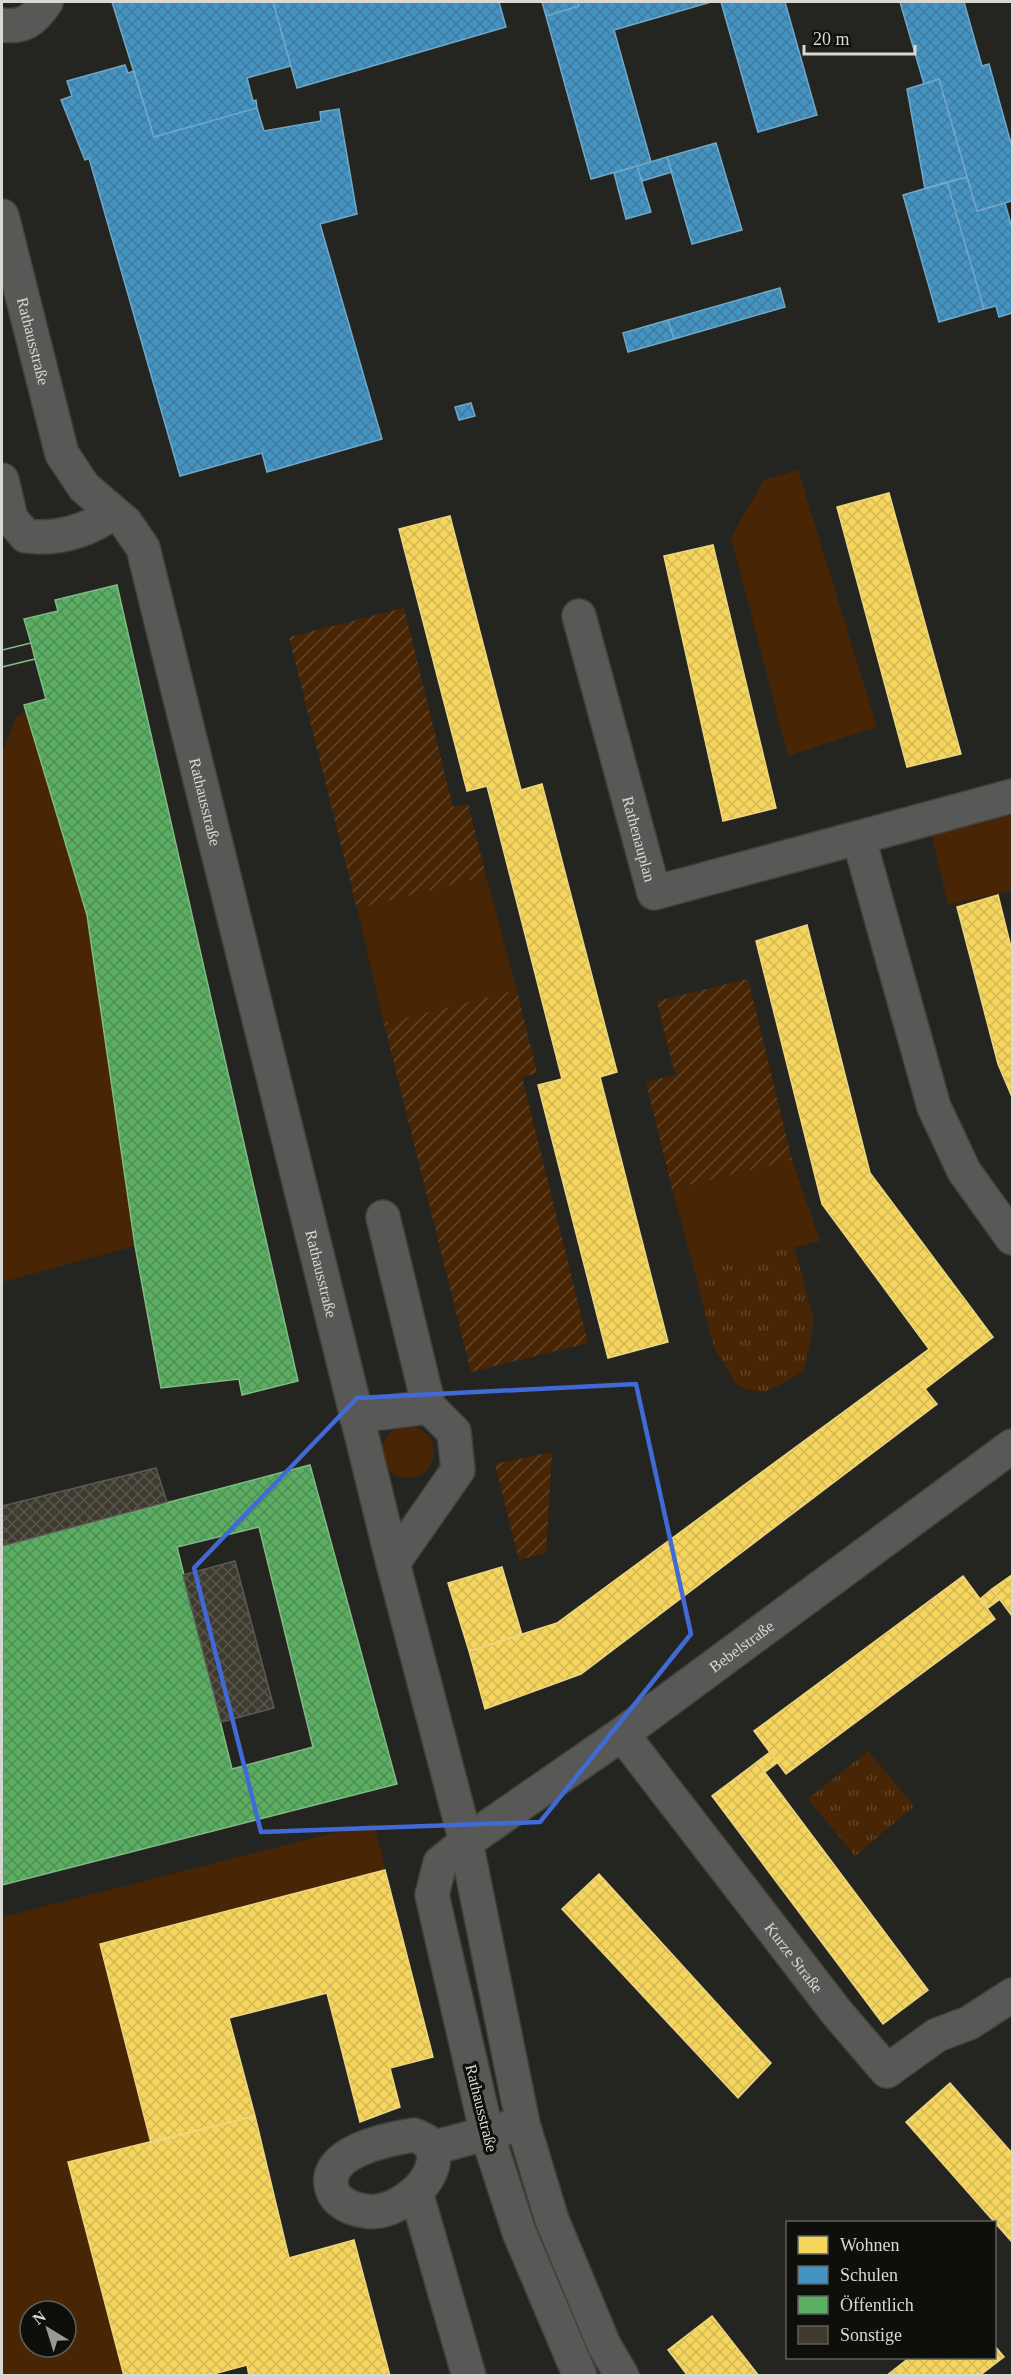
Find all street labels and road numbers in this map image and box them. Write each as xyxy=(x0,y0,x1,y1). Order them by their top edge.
street label: Rathausstraße xyxy=(14,296,52,387)
street label: Rathausstraße xyxy=(186,756,224,848)
street label: Rathenauplan xyxy=(619,794,659,884)
street label: Rathausstraße xyxy=(302,1228,340,1319)
street label: Bebelstraße xyxy=(706,1617,777,1676)
street label: Kurze Straße xyxy=(761,1919,826,1996)
street label: Rathausstraße xyxy=(462,2063,501,2154)

